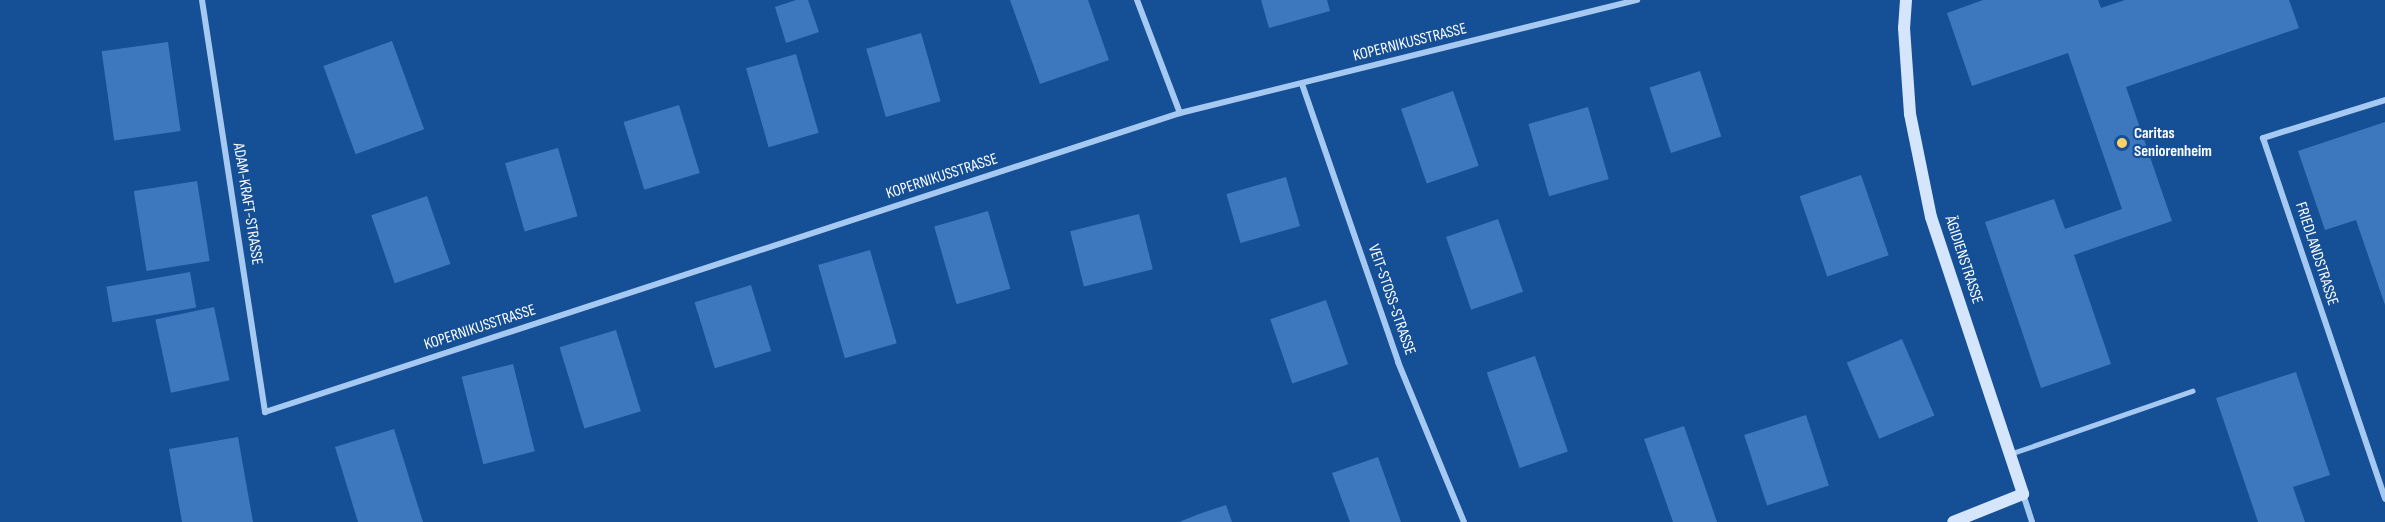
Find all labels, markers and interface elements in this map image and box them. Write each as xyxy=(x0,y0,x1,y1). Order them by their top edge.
street label: KOPERNIKUSSTRASSE xyxy=(1351,20,1469,66)
place label: Caritas Seniorenheim xyxy=(2134,124,2212,162)
marker: Caritas Seniorenheim xyxy=(2115,136,2129,150)
street label: ADAM-KRAFT-STRASSE xyxy=(228,142,266,266)
street label: KOPERNIKUSSTRASSE xyxy=(884,150,1000,204)
street label: FRIEDLANDSTRASSE xyxy=(2290,200,2342,308)
street label: ÄGIDIENSTRASSE xyxy=(1940,214,1986,306)
street label: VEIT-STOSS-STRASSE xyxy=(1363,242,1419,358)
street label: KOPERNIKUSSTRASSE xyxy=(422,301,538,355)

